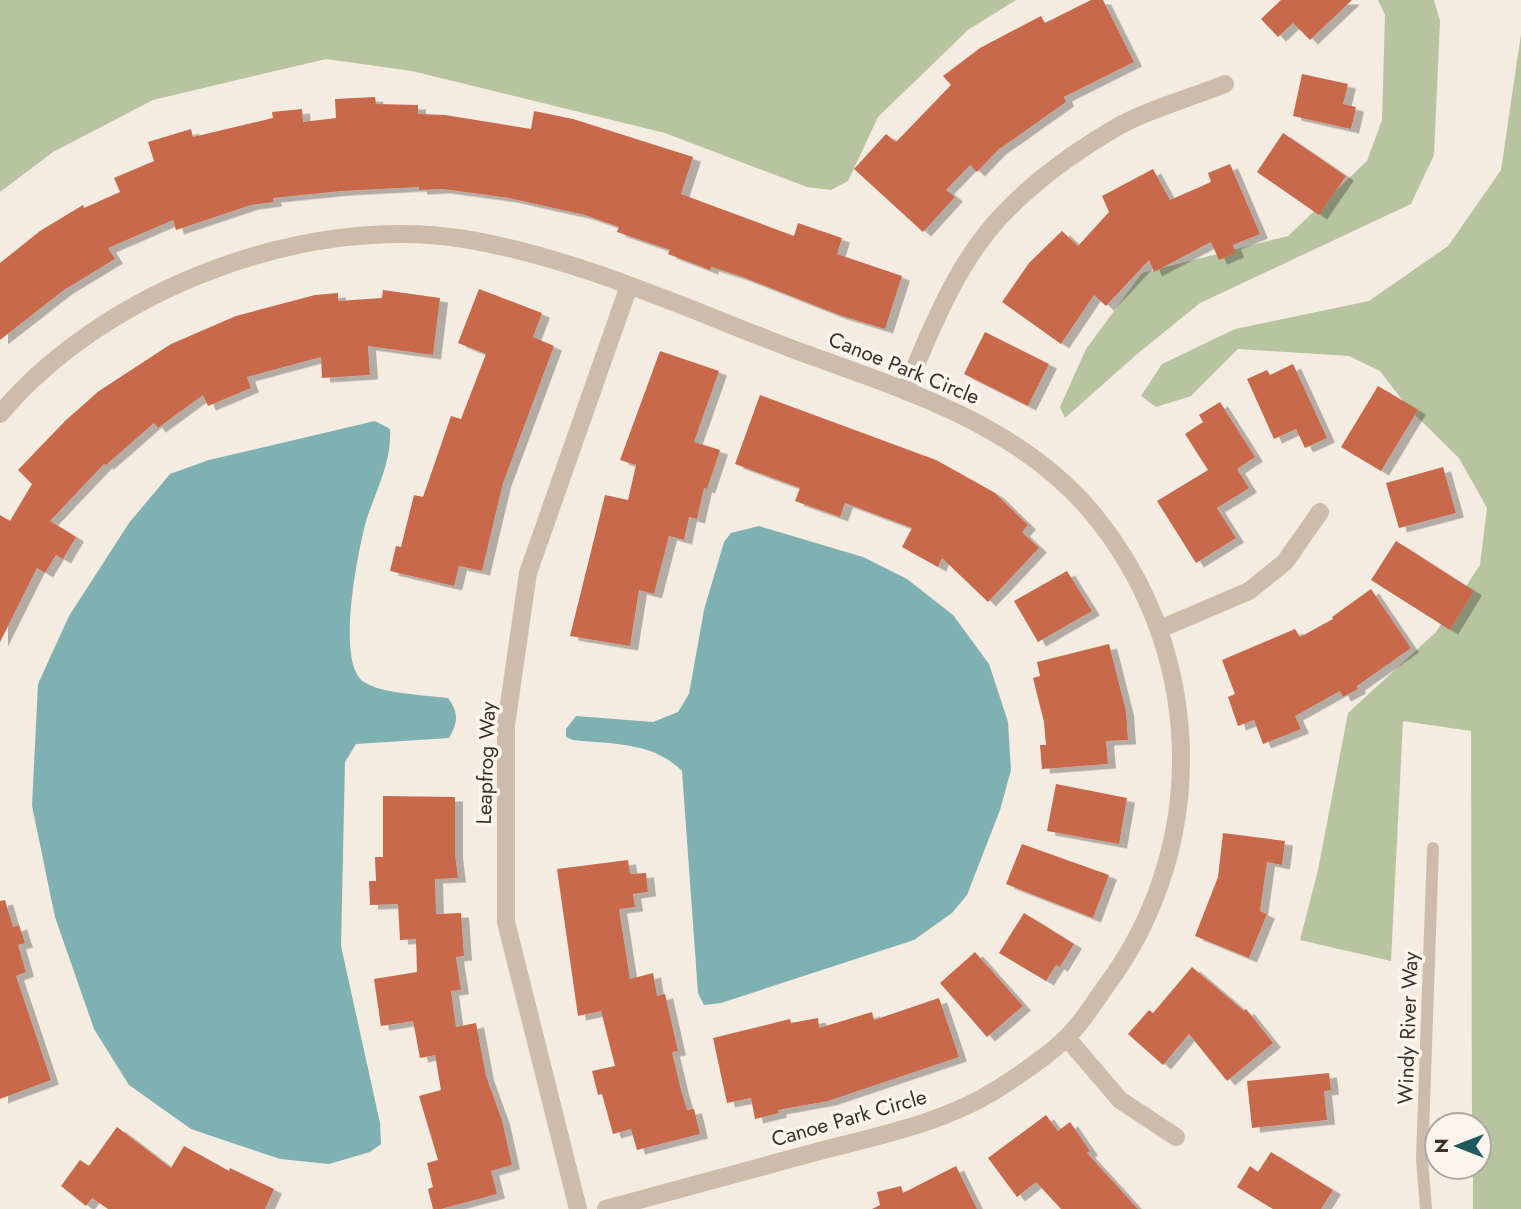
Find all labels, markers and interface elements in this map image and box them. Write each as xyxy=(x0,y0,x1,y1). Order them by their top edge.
street label: Canoe Park Circle xyxy=(824,324,984,412)
street label: Leapfrog Way xyxy=(469,700,503,825)
street label: Windy River Way xyxy=(1390,950,1426,1105)
street label: Canoe Park Circle xyxy=(768,1081,930,1155)
north arrow xyxy=(1423,1111,1493,1181)
text: N xyxy=(1428,1138,1455,1154)

